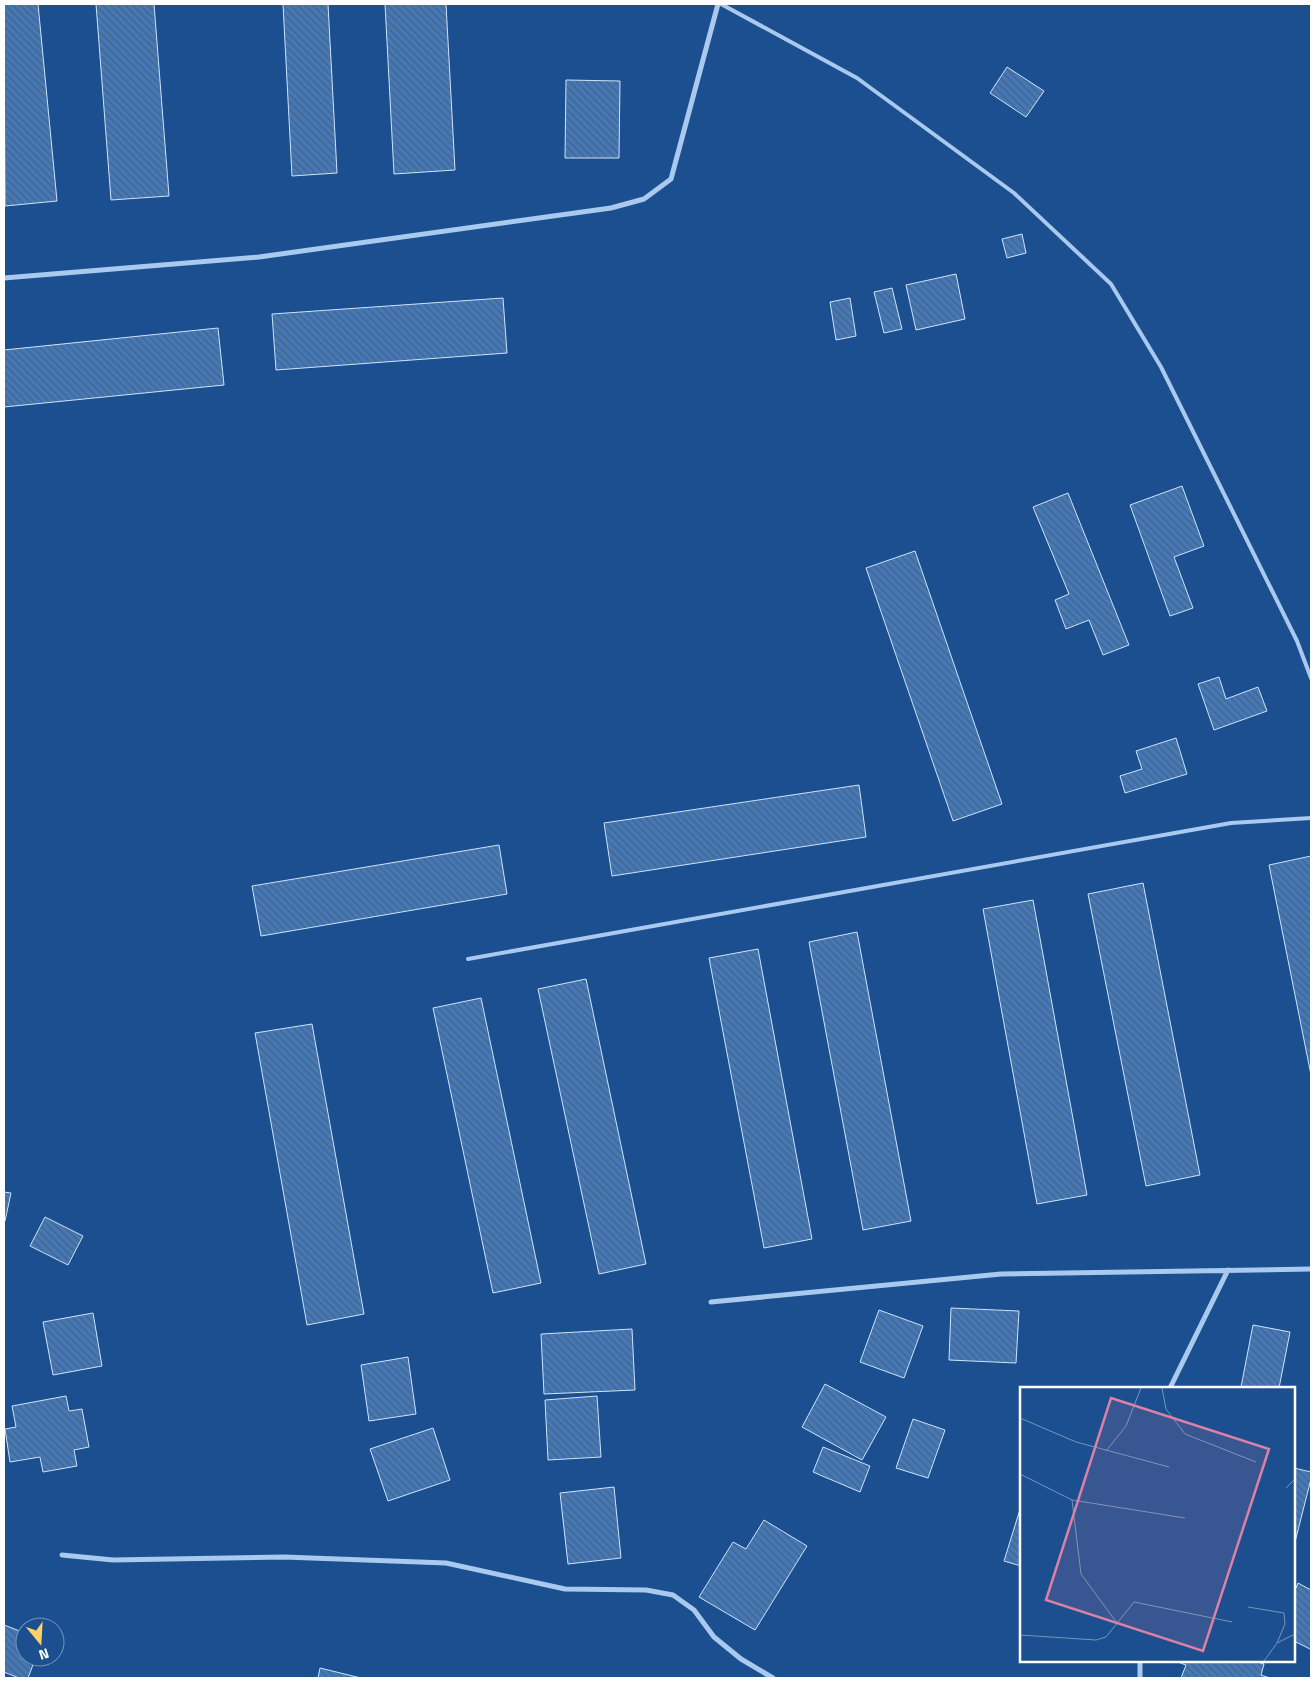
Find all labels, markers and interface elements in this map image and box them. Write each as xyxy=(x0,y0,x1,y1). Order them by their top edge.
inset map xyxy=(1020,1387,1295,1662)
north arrow xyxy=(15,1617,65,1667)
text: N xyxy=(36,1643,52,1666)

